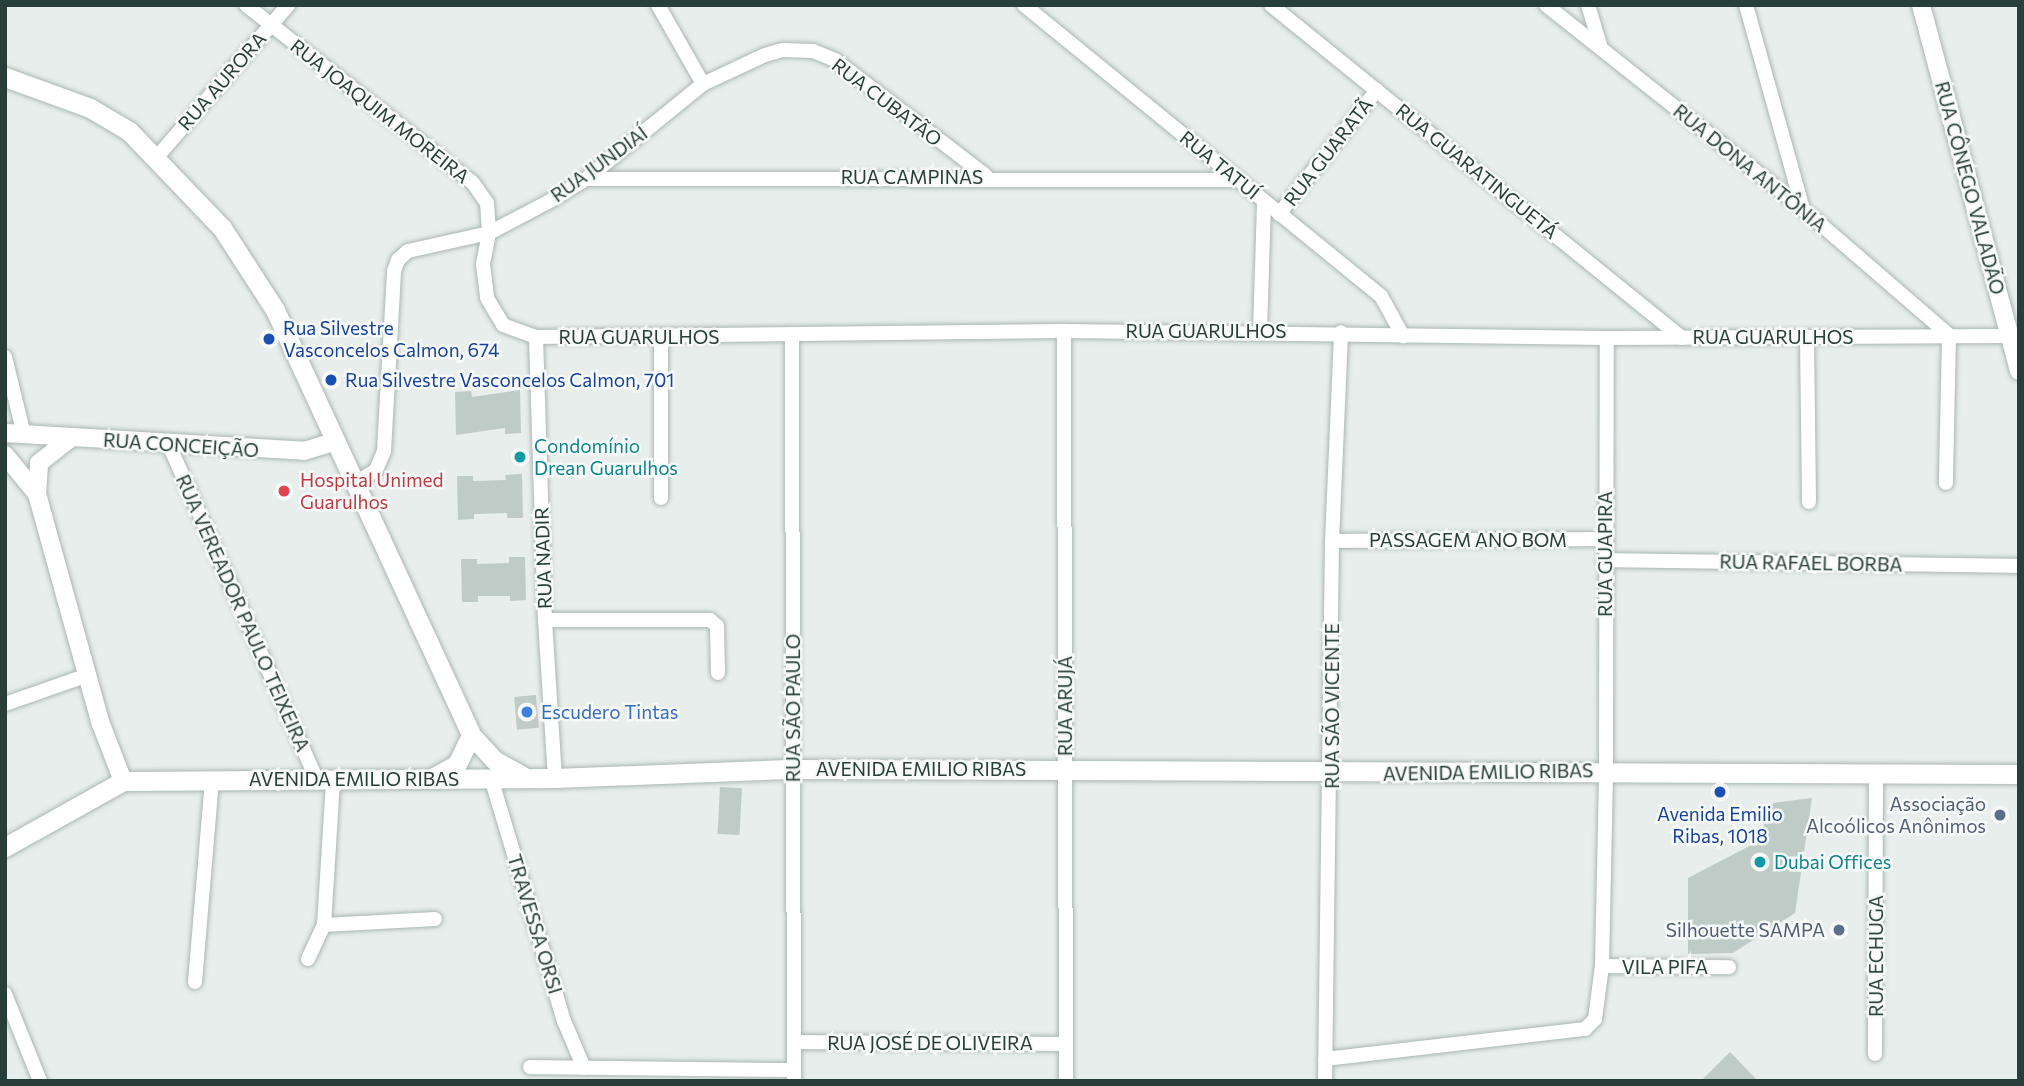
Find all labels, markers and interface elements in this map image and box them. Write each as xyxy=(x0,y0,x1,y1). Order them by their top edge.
street label: RUA AURORA xyxy=(173,27,271,135)
street label: RUA JOAQUIM MOREIRA xyxy=(286,34,474,188)
street label: RUA CUBATÃO xyxy=(828,53,946,151)
street label: RUA CÔNEGO VALADÃO xyxy=(1931,79,2009,297)
street label: RUA GUARATÃ xyxy=(1279,94,1377,210)
street label: RUA GUARATINGUETÁ xyxy=(1392,99,1562,243)
street label: RUA DONA ANTÔNIA xyxy=(1669,99,1831,237)
street label: RUA JUNDIAÍ xyxy=(546,121,652,207)
street label: RUA TATUÍ xyxy=(1176,126,1264,204)
street label: RUA CAMPINAS xyxy=(841,166,983,188)
place label: Rua Silvestre Vasconcelos Calmon, 674 xyxy=(283,317,499,361)
street label: RUA GUARULHOS xyxy=(1126,320,1286,342)
street label: RUA GUARULHOS xyxy=(559,326,719,348)
street label: RUA GUARULHOS xyxy=(1693,326,1853,348)
marker: Rua Silvestre Vasconcelos Calmon, 674 xyxy=(261,331,277,347)
place label: Rua Silvestre Vasconcelos Calmon, 701 xyxy=(345,369,674,391)
marker: Rua Silvestre Vasconcelos Calmon, 701 xyxy=(323,372,339,388)
street label: RUA CONCEIÇÃO xyxy=(102,428,260,462)
place label: Condomínio Drean Guarulhos xyxy=(534,435,678,479)
marker: Condomínio Drean Guarulhos xyxy=(512,449,528,465)
place label: Hospital Unimed Guarulhos xyxy=(300,469,444,513)
street label: RUA VEREADOR PAULO TEIXEIRA xyxy=(171,471,315,755)
marker: Hospital Unimed Guarulhos xyxy=(274,481,294,501)
street label: RUA GUAPIRA xyxy=(1594,491,1616,617)
street label: RUA NADIR xyxy=(530,507,556,609)
street label: PASSAGEM ANO BOM xyxy=(1369,529,1567,551)
street label: RUA RAFAEL BORBA xyxy=(1719,550,1903,576)
street label: RUA SÃO VICENTE xyxy=(1321,623,1343,789)
street label: RUA SÃO PAULO xyxy=(782,634,804,782)
street label: RUA ARUJÁ xyxy=(1054,656,1076,756)
place label: Escudero Tintas xyxy=(541,701,678,723)
marker: Escudero Tintas xyxy=(519,704,535,720)
street label: AVENIDA EMILIO RIBAS xyxy=(816,758,1026,780)
street label: AVENIDA EMILIO RIBAS xyxy=(1383,759,1593,785)
street label: AVENIDA EMILIO RIBAS xyxy=(249,768,459,790)
marker: Avenida Emilio Ribas, 1018 xyxy=(1712,784,1728,800)
place label: Associação Alcoólicos Anônimos xyxy=(1806,793,1986,837)
place label: Avenida Emilio Ribas, 1018 xyxy=(1657,803,1783,847)
marker: Associação Alcoólicos Anônimos xyxy=(1992,807,2008,823)
street label: TRAVESSA ORSI xyxy=(503,851,567,997)
place label: Dubai Offices xyxy=(1774,851,1891,873)
marker: Dubai Offices xyxy=(1752,854,1768,870)
street label: RUA ECHUGA xyxy=(1865,895,1887,1017)
place label: Silhouette SAMPA xyxy=(1666,919,1825,941)
marker: Silhouette SAMPA xyxy=(1831,922,1847,938)
street label: VILA PIFA xyxy=(1622,956,1708,978)
street label: RUA JOSÉ DE OLIVEIRA xyxy=(827,1032,1033,1054)

